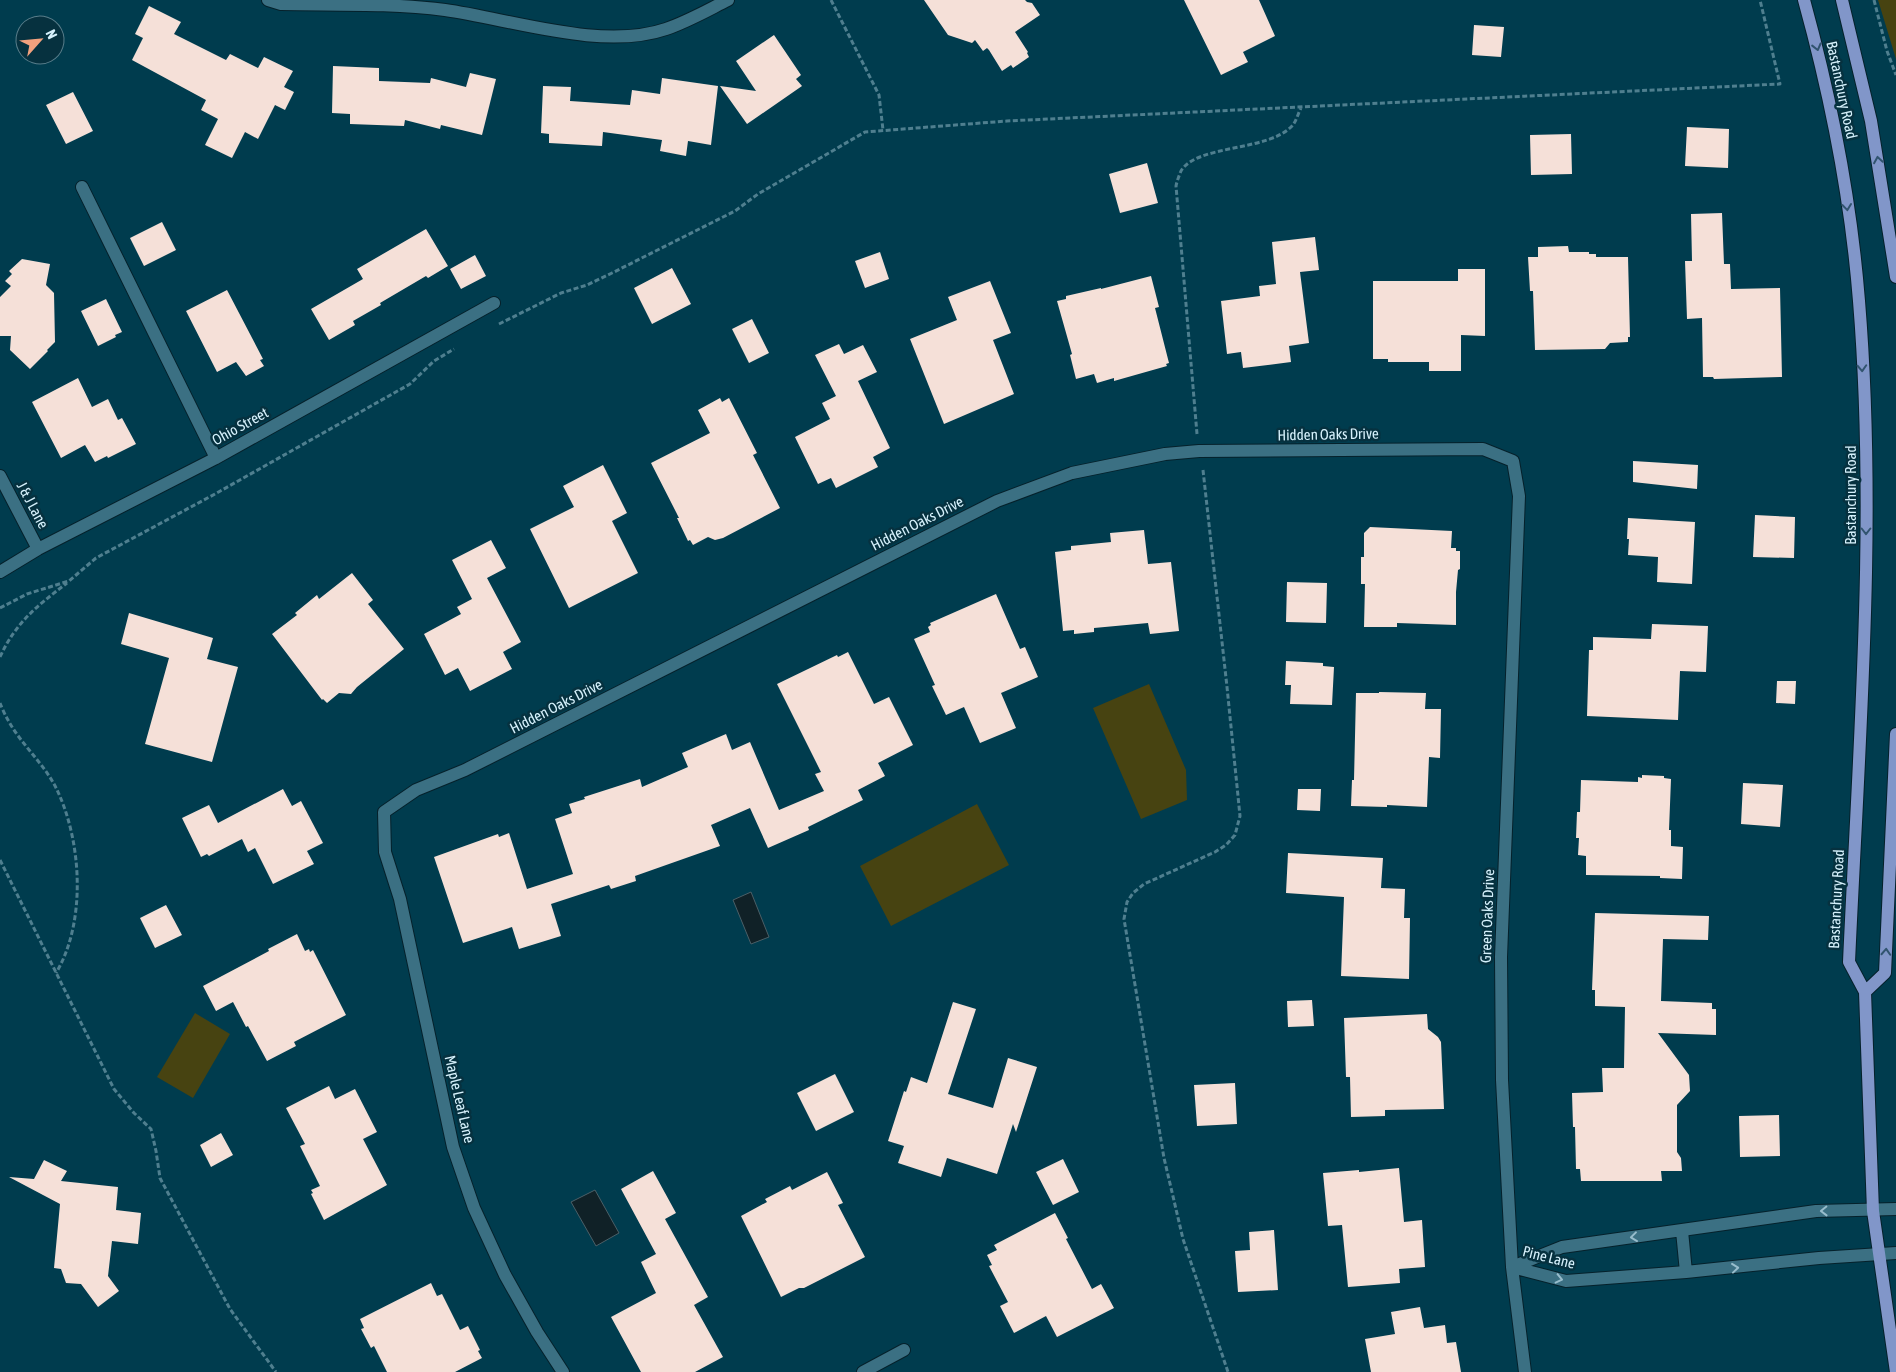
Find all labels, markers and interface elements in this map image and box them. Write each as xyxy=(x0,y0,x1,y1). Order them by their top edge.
north arrow xyxy=(15,15,65,65)
text: N xyxy=(43,27,61,41)
street label: Bastanchury Road xyxy=(1823,40,1861,140)
one-way arrow xyxy=(1811,43,1822,52)
one-way arrow xyxy=(1873,155,1883,164)
one-way arrow xyxy=(1842,202,1852,211)
one-way arrow xyxy=(1857,365,1868,373)
street label: Ohio Street xyxy=(209,404,271,448)
street label: Hidden Oaks Drive xyxy=(1277,425,1379,443)
street label: Bastanchury Road xyxy=(1842,445,1859,545)
street label: J & J Lane xyxy=(14,479,52,531)
street label: Hidden Oaks Drive xyxy=(868,492,966,554)
one-way arrow xyxy=(1861,527,1871,535)
street label: Hidden Oaks Drive xyxy=(507,675,605,737)
street label: Bastanchury Road xyxy=(1825,849,1847,949)
street label: Green Oaks Drive xyxy=(1477,869,1497,963)
one-way arrow xyxy=(1880,948,1891,956)
street label: Maple Leaf Lane xyxy=(442,1053,478,1145)
one-way arrow xyxy=(1820,1206,1828,1217)
one-way arrow xyxy=(1630,1231,1638,1242)
street label: Pine Lane xyxy=(1521,1242,1577,1272)
one-way arrow xyxy=(1731,1263,1739,1274)
one-way arrow xyxy=(1555,1273,1564,1284)

